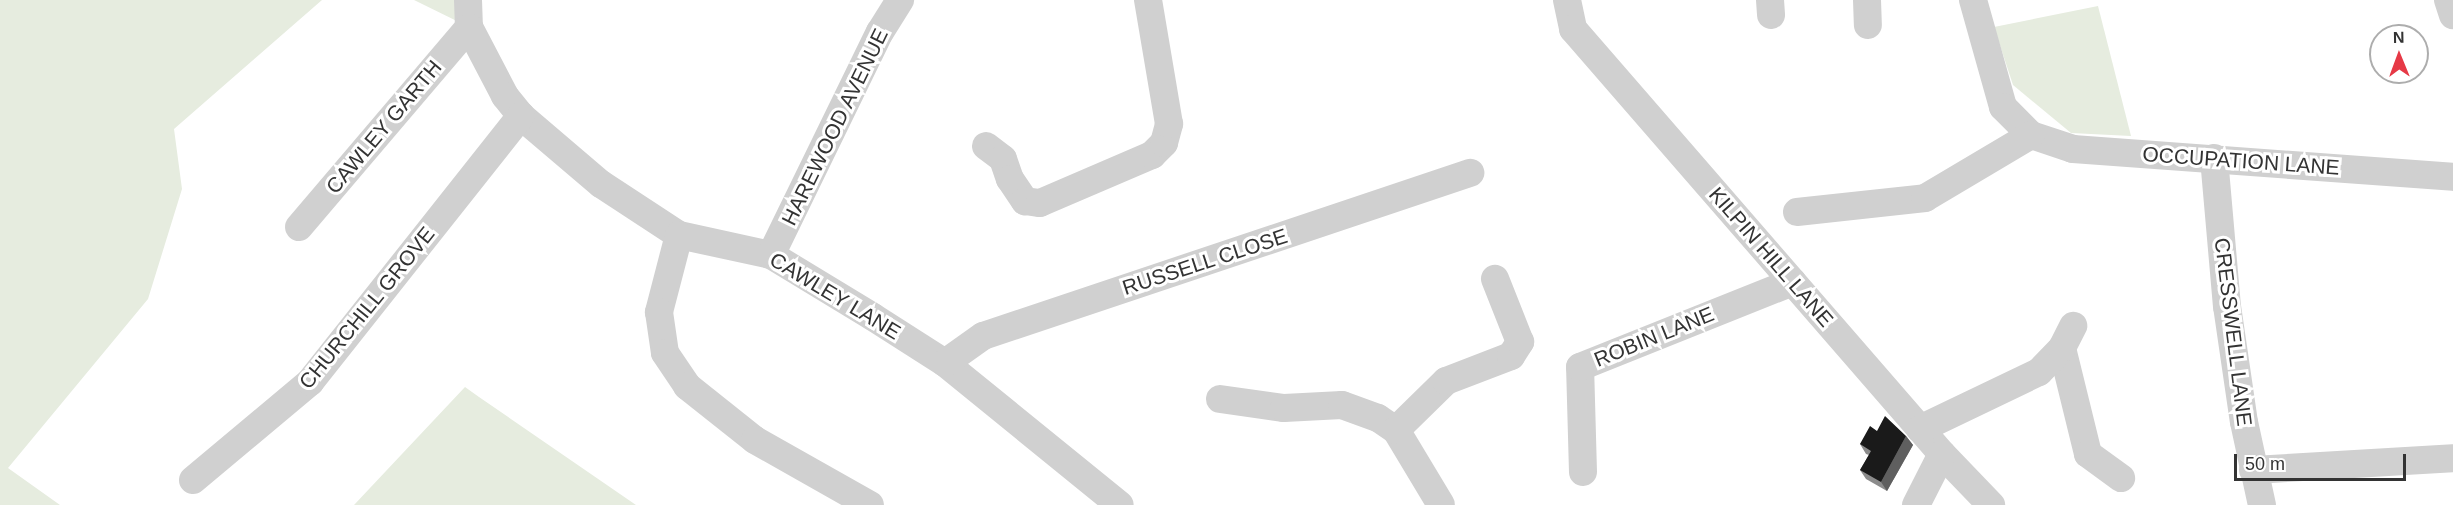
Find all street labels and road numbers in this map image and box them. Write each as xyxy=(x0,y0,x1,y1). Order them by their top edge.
street label: HAREWOOD AVENUE xyxy=(776,24,894,230)
street label: CAWLEY GARTH xyxy=(321,55,447,199)
street label: OCCUPATION LANE xyxy=(2142,142,2340,180)
street label: KILPIN HILL LANE xyxy=(1703,182,1839,332)
street label: CHURCHILL GROVE xyxy=(294,222,440,394)
street label: RUSSELL CLOSE xyxy=(1119,223,1291,301)
street label: CRESSWELL LANE xyxy=(2209,236,2257,428)
street label: CAWLEY LANE xyxy=(765,247,905,345)
street label: ROBIN LANE xyxy=(1590,301,1718,373)

